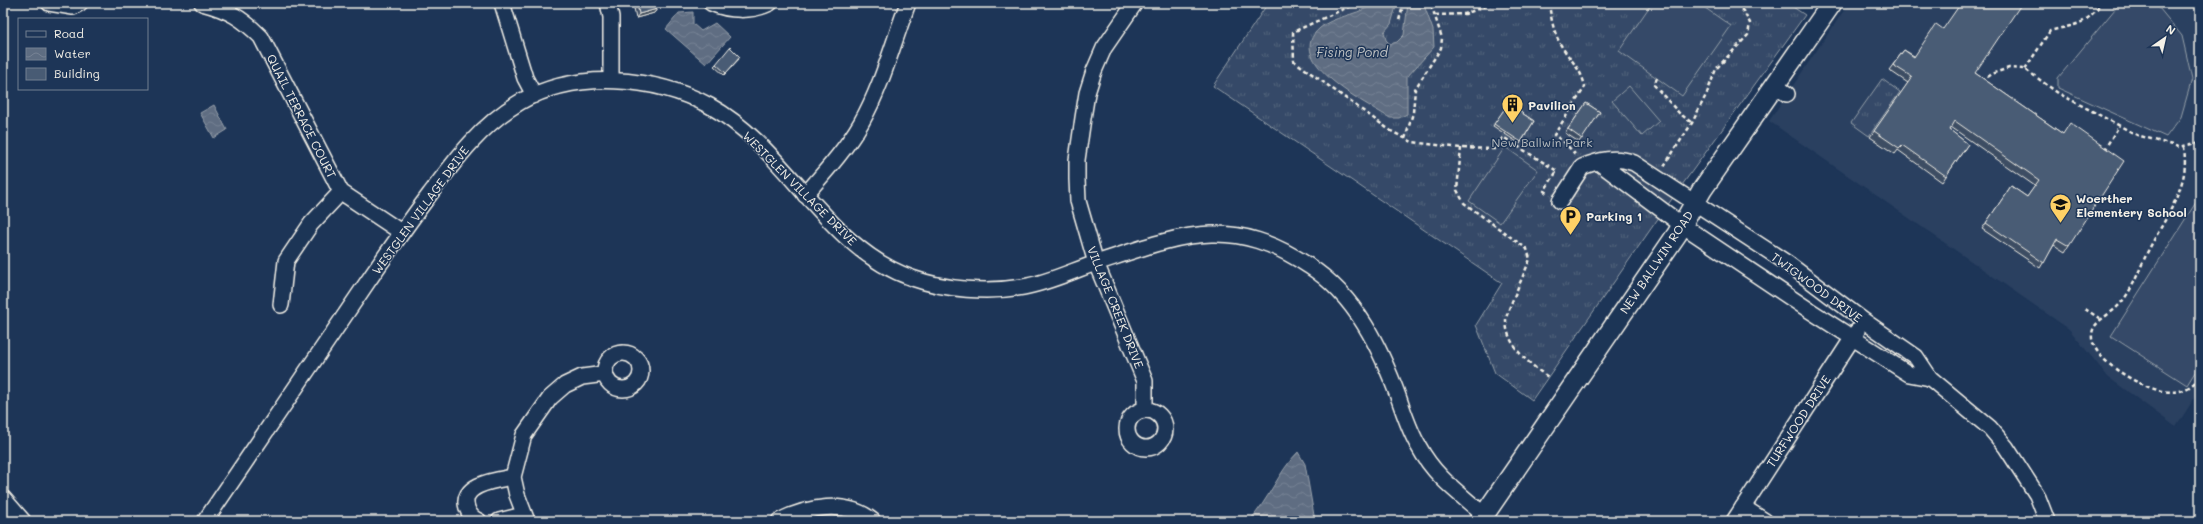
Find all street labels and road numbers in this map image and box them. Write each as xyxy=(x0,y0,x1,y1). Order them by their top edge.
street label: QUAIL TERRACE COURT xyxy=(264,51,340,181)
street label: WESTGLEN VILLAGE DRIVE xyxy=(740,128,861,249)
street label: WESTGLEN VILLAGE DRIVE xyxy=(368,143,472,277)
street label: NEW BALLWIN ROAD xyxy=(1616,207,1696,317)
street label: VILLAGE CREEK DRIVE xyxy=(1084,244,1148,371)
street label: TWIGWOOD DRIVE xyxy=(1768,249,1866,326)
street label: TURFWOOD DRIVE xyxy=(1762,372,1834,470)

